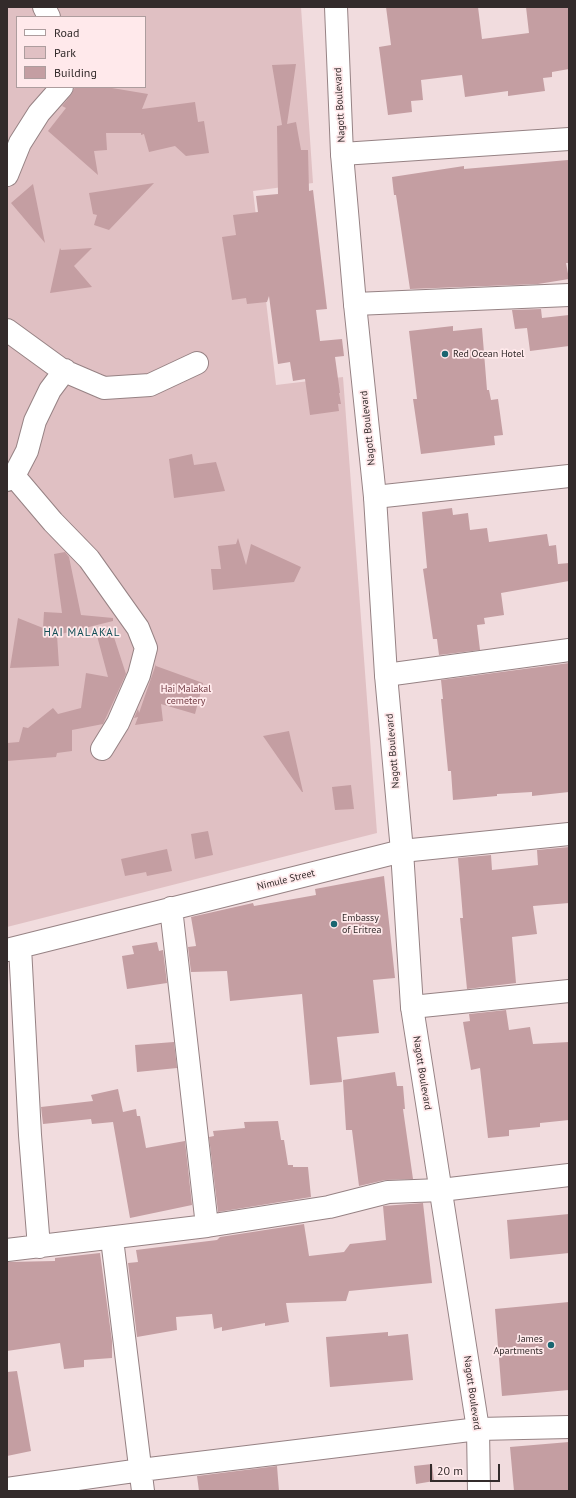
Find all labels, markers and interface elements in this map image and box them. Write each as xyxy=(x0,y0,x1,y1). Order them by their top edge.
legend xyxy=(16,16,146,88)
text: Road xyxy=(54,25,79,40)
text: Park xyxy=(54,45,76,60)
text: Building xyxy=(54,65,97,80)
street label: Nagott Boulevard xyxy=(332,67,348,143)
place label: Red Ocean Hotel xyxy=(453,348,524,360)
marker: Red Ocean Hotel xyxy=(440,349,450,359)
street label: Nagott Boulevard xyxy=(358,390,378,466)
district label: HAI MALAKAL xyxy=(44,626,120,640)
park label: Hai Malakal cemetery xyxy=(161,683,211,706)
street label: Nagott Boulevard xyxy=(384,713,402,789)
street label: Nimule Street xyxy=(256,867,316,893)
place label: Embassy of Eritrea xyxy=(342,912,381,936)
marker: Embassy of Eritrea xyxy=(329,919,339,929)
street label: Nagott Boulevard xyxy=(410,1035,434,1111)
place label: James Apartments xyxy=(493,1333,543,1356)
marker: James Apartments xyxy=(546,1340,556,1350)
street label: Nagott Boulevard xyxy=(461,1355,483,1431)
scale bar xyxy=(432,1456,502,1482)
text: 20 m xyxy=(437,1463,463,1478)

